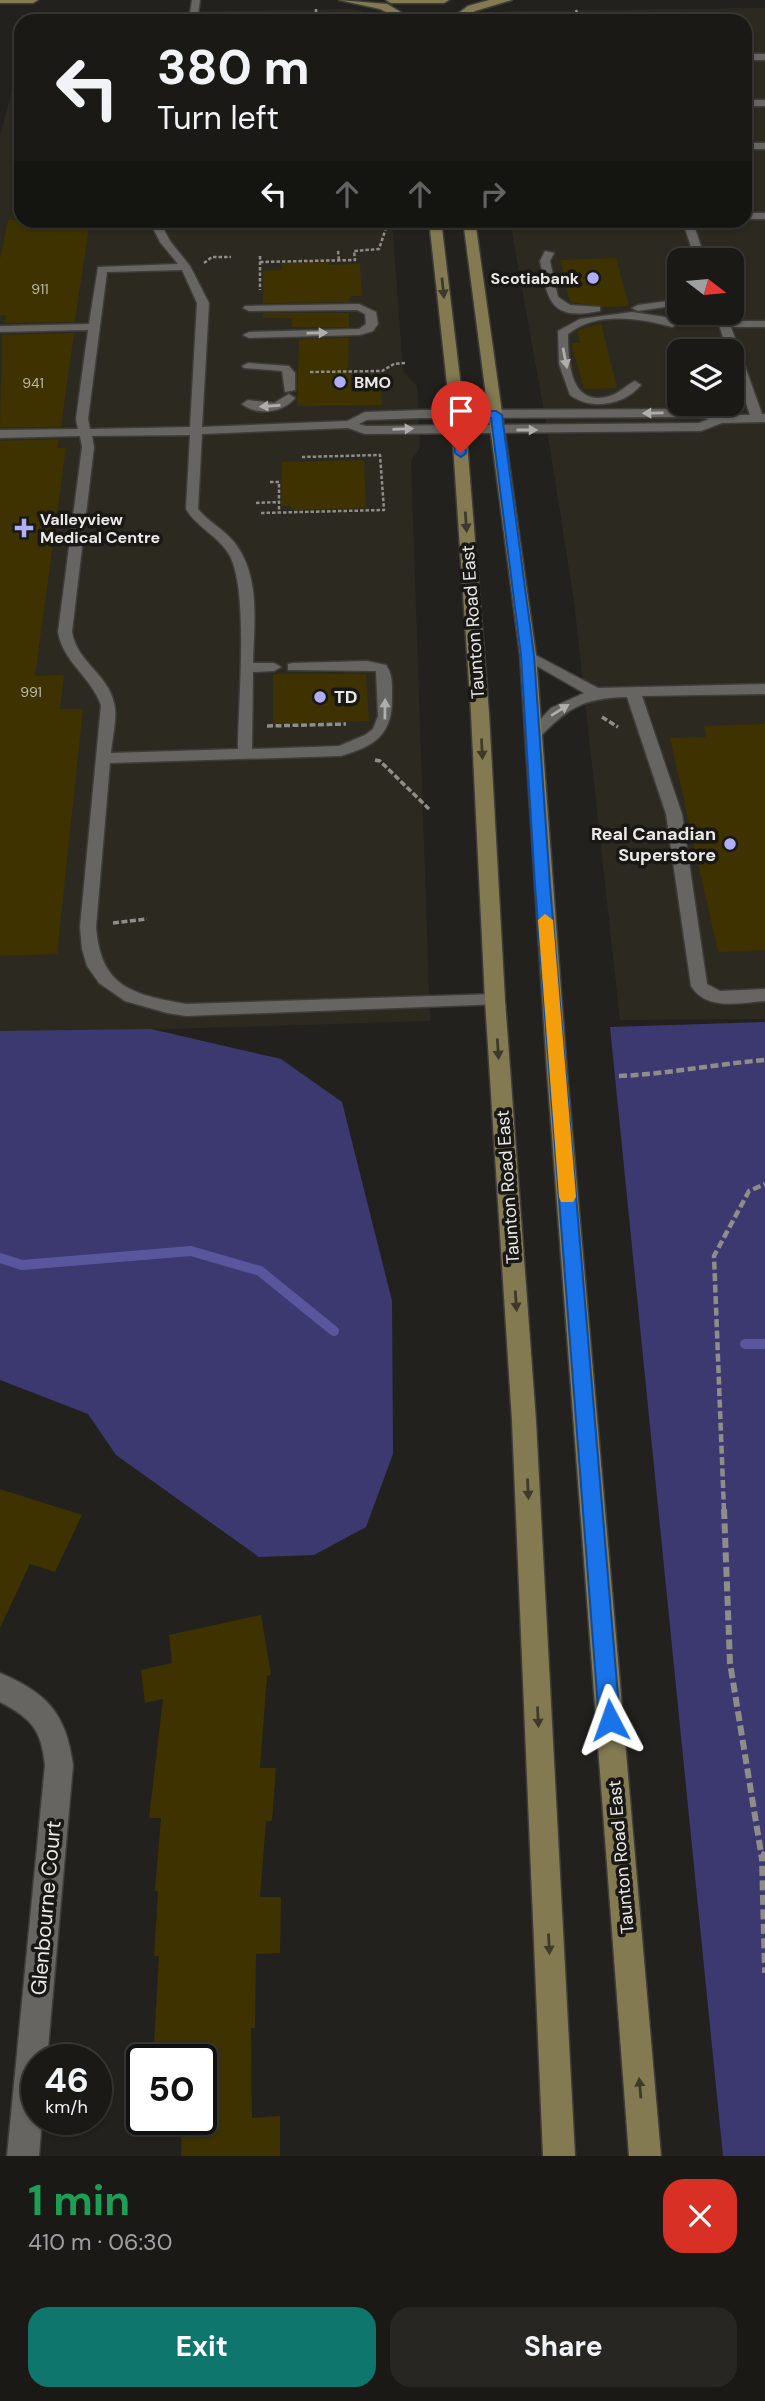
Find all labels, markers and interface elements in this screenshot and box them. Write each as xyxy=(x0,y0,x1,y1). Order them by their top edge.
text: 380 m xyxy=(157,35,310,99)
icon: left xyxy=(42,42,133,133)
text: Turn left xyxy=(157,97,279,139)
icon: left xyxy=(255,175,293,213)
icon: ahead xyxy=(328,175,366,213)
icon: ahead xyxy=(401,175,439,213)
icon: right xyxy=(474,175,512,213)
north arrow xyxy=(667,248,744,326)
map controls xyxy=(667,248,744,416)
place label: Scotiabank xyxy=(491,268,580,289)
marker: Scotiabank xyxy=(585,270,601,286)
one-way arrow xyxy=(437,278,448,300)
house number: 911 xyxy=(31,280,49,298)
one-way arrow xyxy=(306,328,328,339)
button: layers xyxy=(667,339,744,416)
one-way arrow xyxy=(560,347,571,369)
place label: BMO xyxy=(354,372,391,393)
house number: 941 xyxy=(22,374,44,392)
marker: BMO xyxy=(332,374,348,390)
pin xyxy=(431,381,491,453)
icon: arrive xyxy=(442,392,480,430)
one-way arrow xyxy=(259,401,281,412)
one-way arrow xyxy=(641,407,663,419)
one-way arrow xyxy=(392,423,414,435)
one-way arrow xyxy=(516,424,538,436)
place label: Valleyview Medical Centre xyxy=(40,509,160,548)
one-way arrow xyxy=(461,511,472,533)
marker: Valleyview Medical Centre xyxy=(14,518,34,538)
street label: Taunton Road East xyxy=(456,544,490,700)
house number: 991 xyxy=(20,683,42,701)
place label: TD xyxy=(334,685,357,709)
marker: TD xyxy=(312,689,328,705)
one-way arrow xyxy=(379,698,391,720)
one-way arrow xyxy=(551,704,570,716)
one-way arrow xyxy=(476,738,487,760)
place label: Real Canadian Superstore xyxy=(591,822,716,867)
marker: Real Canadian Superstore xyxy=(722,836,738,852)
one-way arrow xyxy=(493,1038,504,1060)
street label: Taunton Road East xyxy=(491,1109,525,1265)
one-way arrow xyxy=(511,1290,522,1312)
one-way arrow xyxy=(522,1479,533,1501)
position arrow xyxy=(573,1683,647,1757)
one-way arrow xyxy=(533,1706,544,1728)
street label: Taunton Road East xyxy=(602,1779,640,1935)
street label: Glenbourne Court xyxy=(24,1820,68,1996)
one-way arrow xyxy=(544,1933,555,1955)
speed limit sign: 50 xyxy=(126,2044,217,2135)
text: 46 xyxy=(44,2057,89,2103)
one-way arrow xyxy=(634,2077,645,2099)
text: km/h xyxy=(45,2095,88,2119)
text: 1 min xyxy=(28,2173,130,2228)
button: close xyxy=(663,2179,737,2253)
text: 410 m · 06:30 xyxy=(28,2227,172,2257)
button: Exit xyxy=(28,2307,376,2387)
button: Share xyxy=(390,2307,737,2387)

